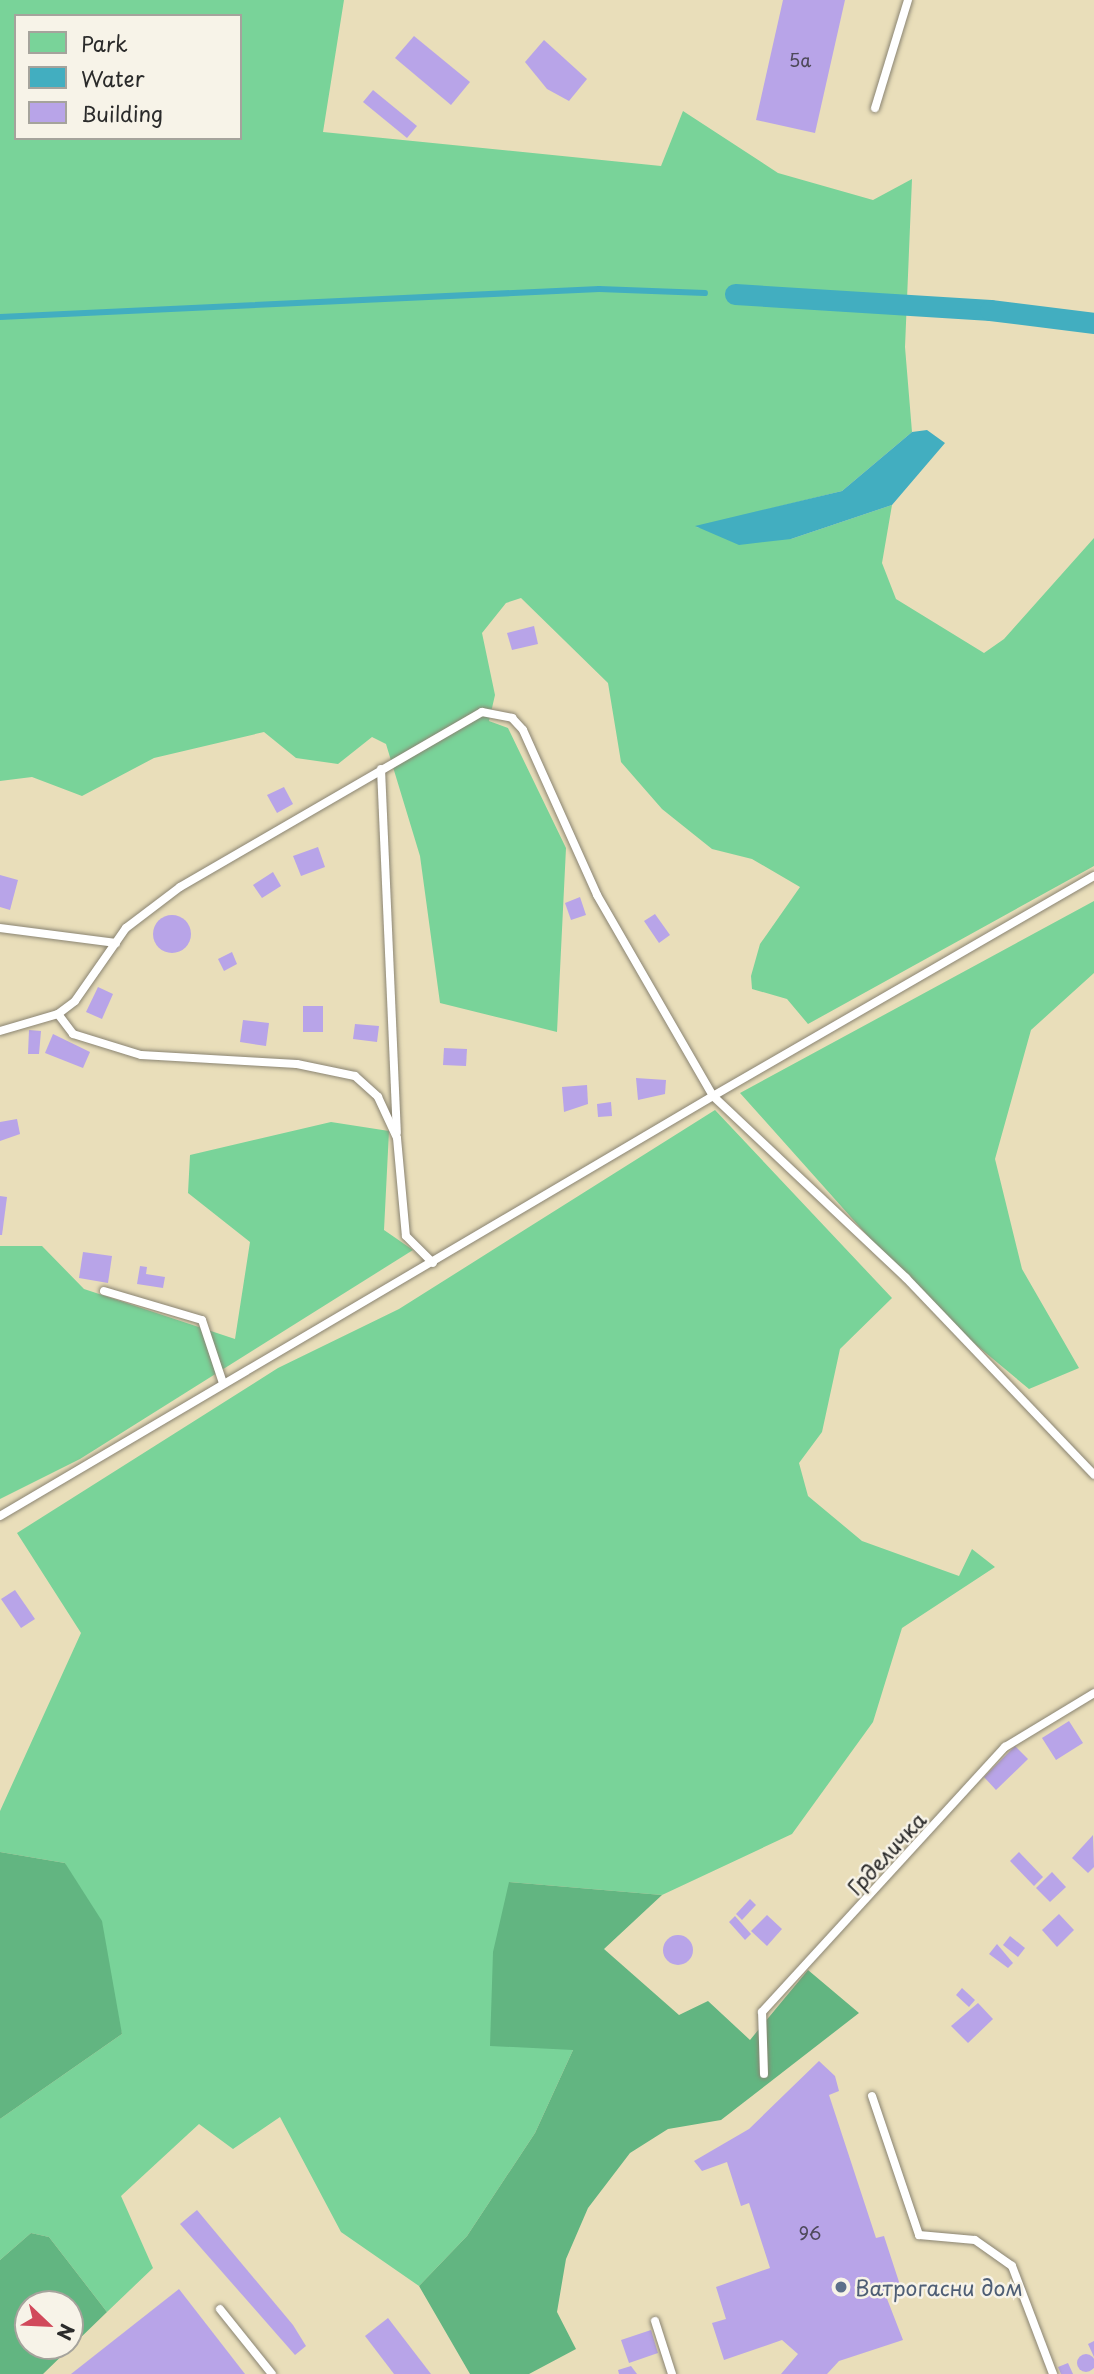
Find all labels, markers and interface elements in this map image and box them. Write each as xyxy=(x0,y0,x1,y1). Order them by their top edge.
legend xyxy=(14,14,242,140)
text: Park xyxy=(81,27,128,59)
house number: 5a xyxy=(789,49,811,71)
text: Water xyxy=(81,62,144,94)
text: Building xyxy=(81,97,163,129)
street label: Грделичка xyxy=(841,1806,931,1900)
house number: 96 xyxy=(799,2222,821,2244)
place label: Ватрогасни дом xyxy=(855,2274,1024,2300)
marker: Ватрогасни дом xyxy=(833,2279,849,2295)
north arrow xyxy=(14,2290,84,2360)
text: N xyxy=(51,2320,82,2345)

